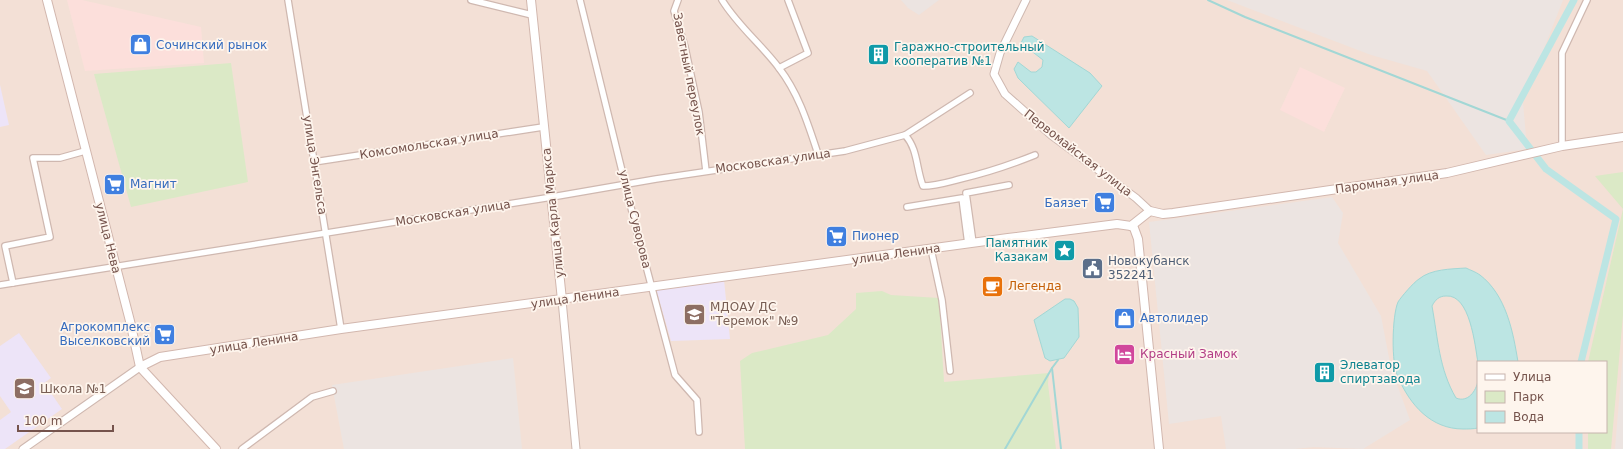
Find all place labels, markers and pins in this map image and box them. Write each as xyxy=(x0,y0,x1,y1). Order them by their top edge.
shop icon: Сочинский рынок xyxy=(128,32,154,58)
place label: Сочинский рынок xyxy=(156,38,267,52)
place label: Гаражно-строительный кооператив №1 xyxy=(894,40,1045,68)
building icon: Гаражно-строительный кооператив №1 xyxy=(866,41,892,67)
supermarket icon: Магнит xyxy=(102,171,128,197)
place label: Магнит xyxy=(130,177,177,191)
supermarket icon: Баязет xyxy=(1091,190,1117,216)
place label: Баязет xyxy=(1044,196,1088,210)
supermarket icon: Пионер xyxy=(823,223,849,249)
place label: Пионер xyxy=(852,229,899,243)
place label: Памятник Казакам xyxy=(985,236,1048,264)
place icon: Памятник Казакам xyxy=(1051,237,1077,263)
place label: Новокубанск 352241 xyxy=(1108,254,1190,282)
public building icon: Новокубанск 352241 xyxy=(1080,255,1106,281)
cafe icon: Легенда xyxy=(979,273,1005,299)
place label: Легенда xyxy=(1008,279,1062,293)
place label: МДОАУ ДС "Теремок" №9 xyxy=(710,300,798,328)
school or university icon: МДОАУ ДС "Теремок" №9 xyxy=(682,301,708,327)
shop icon: Автолидер xyxy=(1111,305,1137,331)
place label: Автолидер xyxy=(1140,311,1208,325)
place label: Агрокомплекс Выселковский xyxy=(60,320,150,348)
supermarket icon: Агрокомплекс Выселковский xyxy=(152,321,178,347)
hotel icon: Красный Замок xyxy=(1112,341,1138,367)
place label: Красный Замок xyxy=(1140,347,1238,361)
place label: Элеватор спиртзавода xyxy=(1340,358,1421,386)
building icon: Элеватор спиртзавода xyxy=(1311,359,1337,385)
school or university icon: Школа №1 xyxy=(11,376,37,402)
place label: Школа №1 xyxy=(40,382,106,396)

